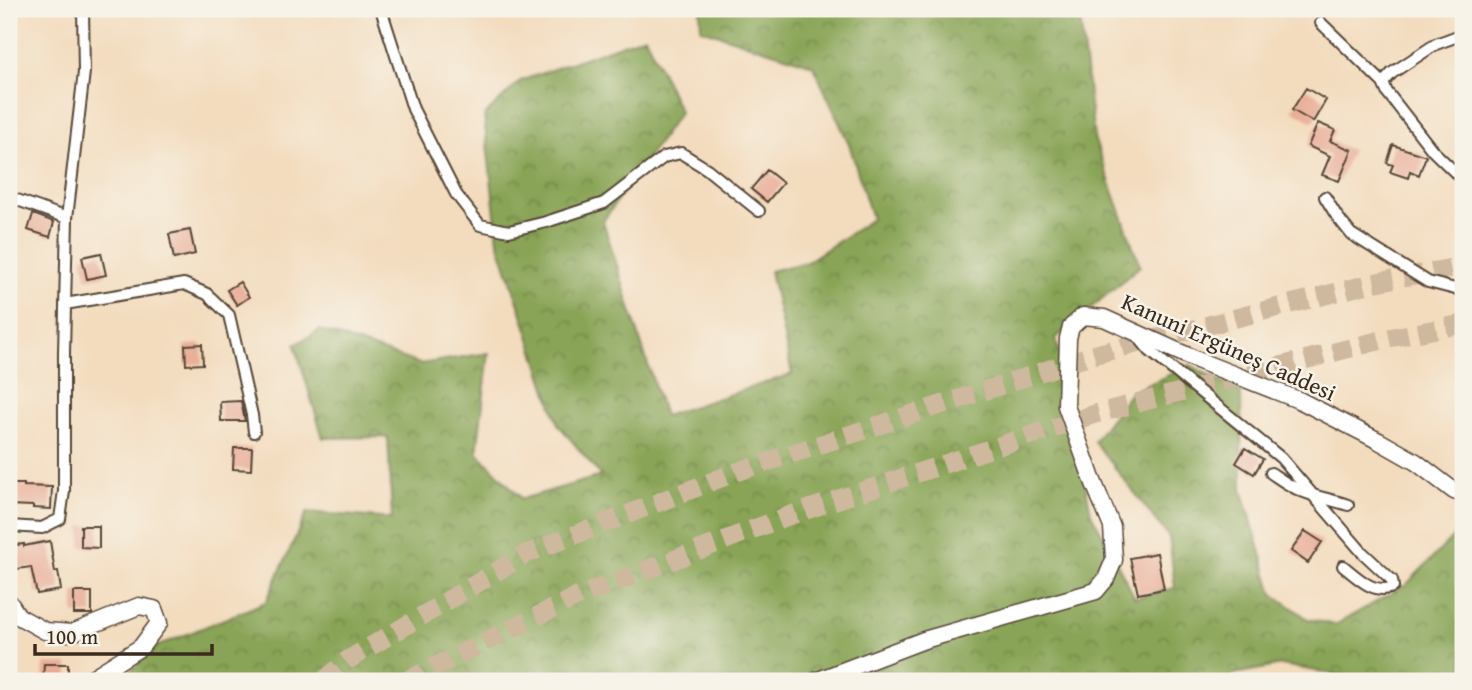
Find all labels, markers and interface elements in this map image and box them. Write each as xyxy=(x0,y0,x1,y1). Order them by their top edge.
street label: Kanuni Ergüneş Caddesi xyxy=(1117,284,1342,409)
scale bar xyxy=(35,613,212,657)
text: 100 m xyxy=(46,621,98,652)

